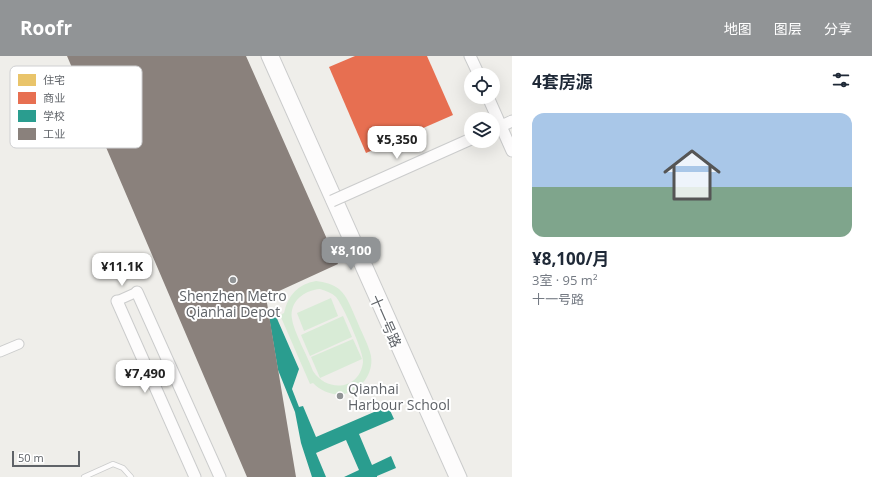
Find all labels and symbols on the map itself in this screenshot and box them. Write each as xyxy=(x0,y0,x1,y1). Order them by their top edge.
legend xyxy=(10,66,142,148)
text: 住宅 xyxy=(43,72,65,87)
text: 商业 xyxy=(43,90,65,105)
text: 学校 xyxy=(43,108,65,123)
text: 工业 xyxy=(43,126,65,141)
pin: ¥5,350 xyxy=(364,126,430,160)
pin: ¥8,100 xyxy=(318,237,384,271)
pin: ¥11.1K xyxy=(89,253,155,287)
marker: Shenzhen Metro Qianhai Depot xyxy=(228,275,238,285)
place label: Shenzhen Metro Qianhai Depot xyxy=(179,286,287,321)
street label: 十一号路 xyxy=(366,292,406,350)
pin: ¥7,490 xyxy=(112,360,178,394)
place label: Qianhai Harbour School xyxy=(348,379,450,414)
marker: Qianhai Harbour School xyxy=(335,391,345,401)
scale bar xyxy=(12,449,80,468)

